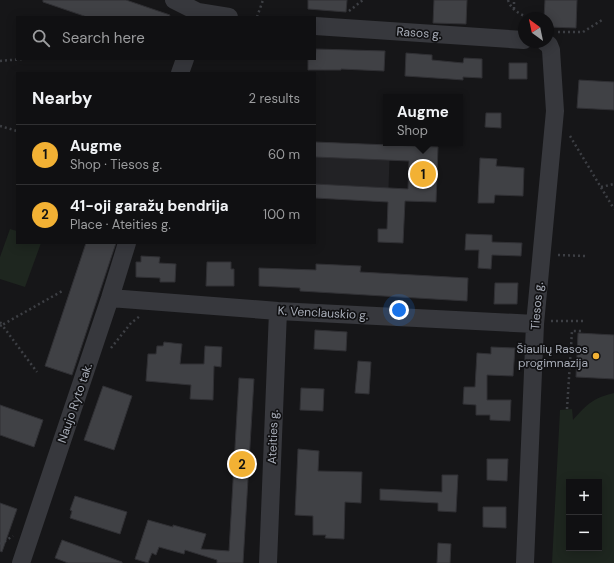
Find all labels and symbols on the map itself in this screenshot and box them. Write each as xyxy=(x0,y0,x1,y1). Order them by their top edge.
north arrow xyxy=(518,12,554,48)
street label: Rasos g. xyxy=(396,23,442,43)
pin: 1 xyxy=(410,159,436,189)
street label: Tiesos g. xyxy=(527,281,547,331)
your location xyxy=(389,300,409,320)
street label: K. Venclauskio g. xyxy=(277,303,369,323)
place label: Šiaulių Rasos progimnazija xyxy=(516,341,588,371)
marker: Šiaulių Rasos progimnazija xyxy=(591,351,601,361)
street label: Naujo Ryto tak. xyxy=(54,361,96,445)
street label: Ateities g. xyxy=(264,410,282,464)
pin: 2 xyxy=(229,449,255,479)

